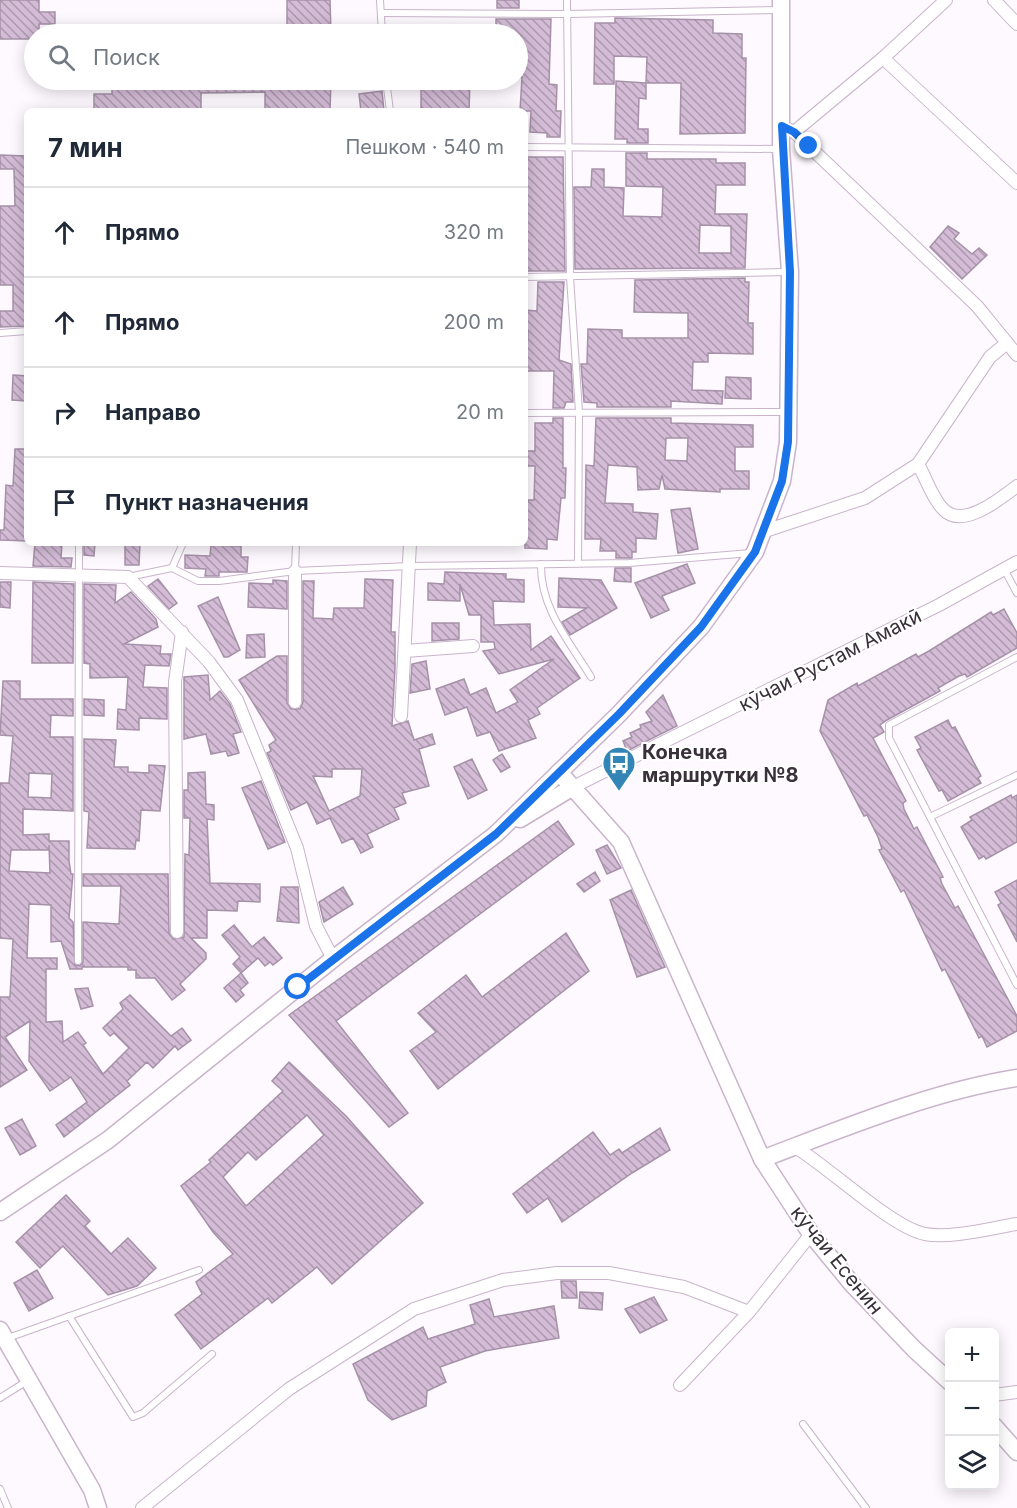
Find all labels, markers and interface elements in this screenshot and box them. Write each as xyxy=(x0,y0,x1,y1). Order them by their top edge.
search box xyxy=(24,24,528,90)
icon: search xyxy=(45,41,78,74)
text: Поиск xyxy=(93,44,160,70)
text: 7 мин xyxy=(48,132,123,163)
route end xyxy=(795,132,821,158)
text: Пешком · 540 m xyxy=(345,135,504,159)
icon: ahead xyxy=(48,216,81,249)
text: Прямо xyxy=(105,219,179,245)
text: 320 m xyxy=(444,220,504,244)
icon: ahead xyxy=(48,306,81,339)
text: Прямо xyxy=(105,309,179,335)
text: 200 m xyxy=(443,310,504,334)
icon: right xyxy=(48,396,81,429)
text: Направо xyxy=(105,399,201,425)
text: 20 m xyxy=(456,400,504,424)
icon: arrive xyxy=(48,486,81,519)
text: Пункт назначения xyxy=(105,489,309,515)
street label: кӯчаи Рустам Амакӣ xyxy=(735,603,925,717)
place label: Конечка маршрутки №8 xyxy=(642,740,799,787)
bus stop icon: Конечка маршрутки №8 xyxy=(601,745,637,792)
route start xyxy=(284,973,310,999)
street label: кӯчаи Есенин xyxy=(786,1201,888,1319)
map controls xyxy=(945,1328,999,1490)
button: + xyxy=(945,1328,999,1382)
button: − xyxy=(945,1382,999,1436)
button: layers xyxy=(945,1436,999,1490)

